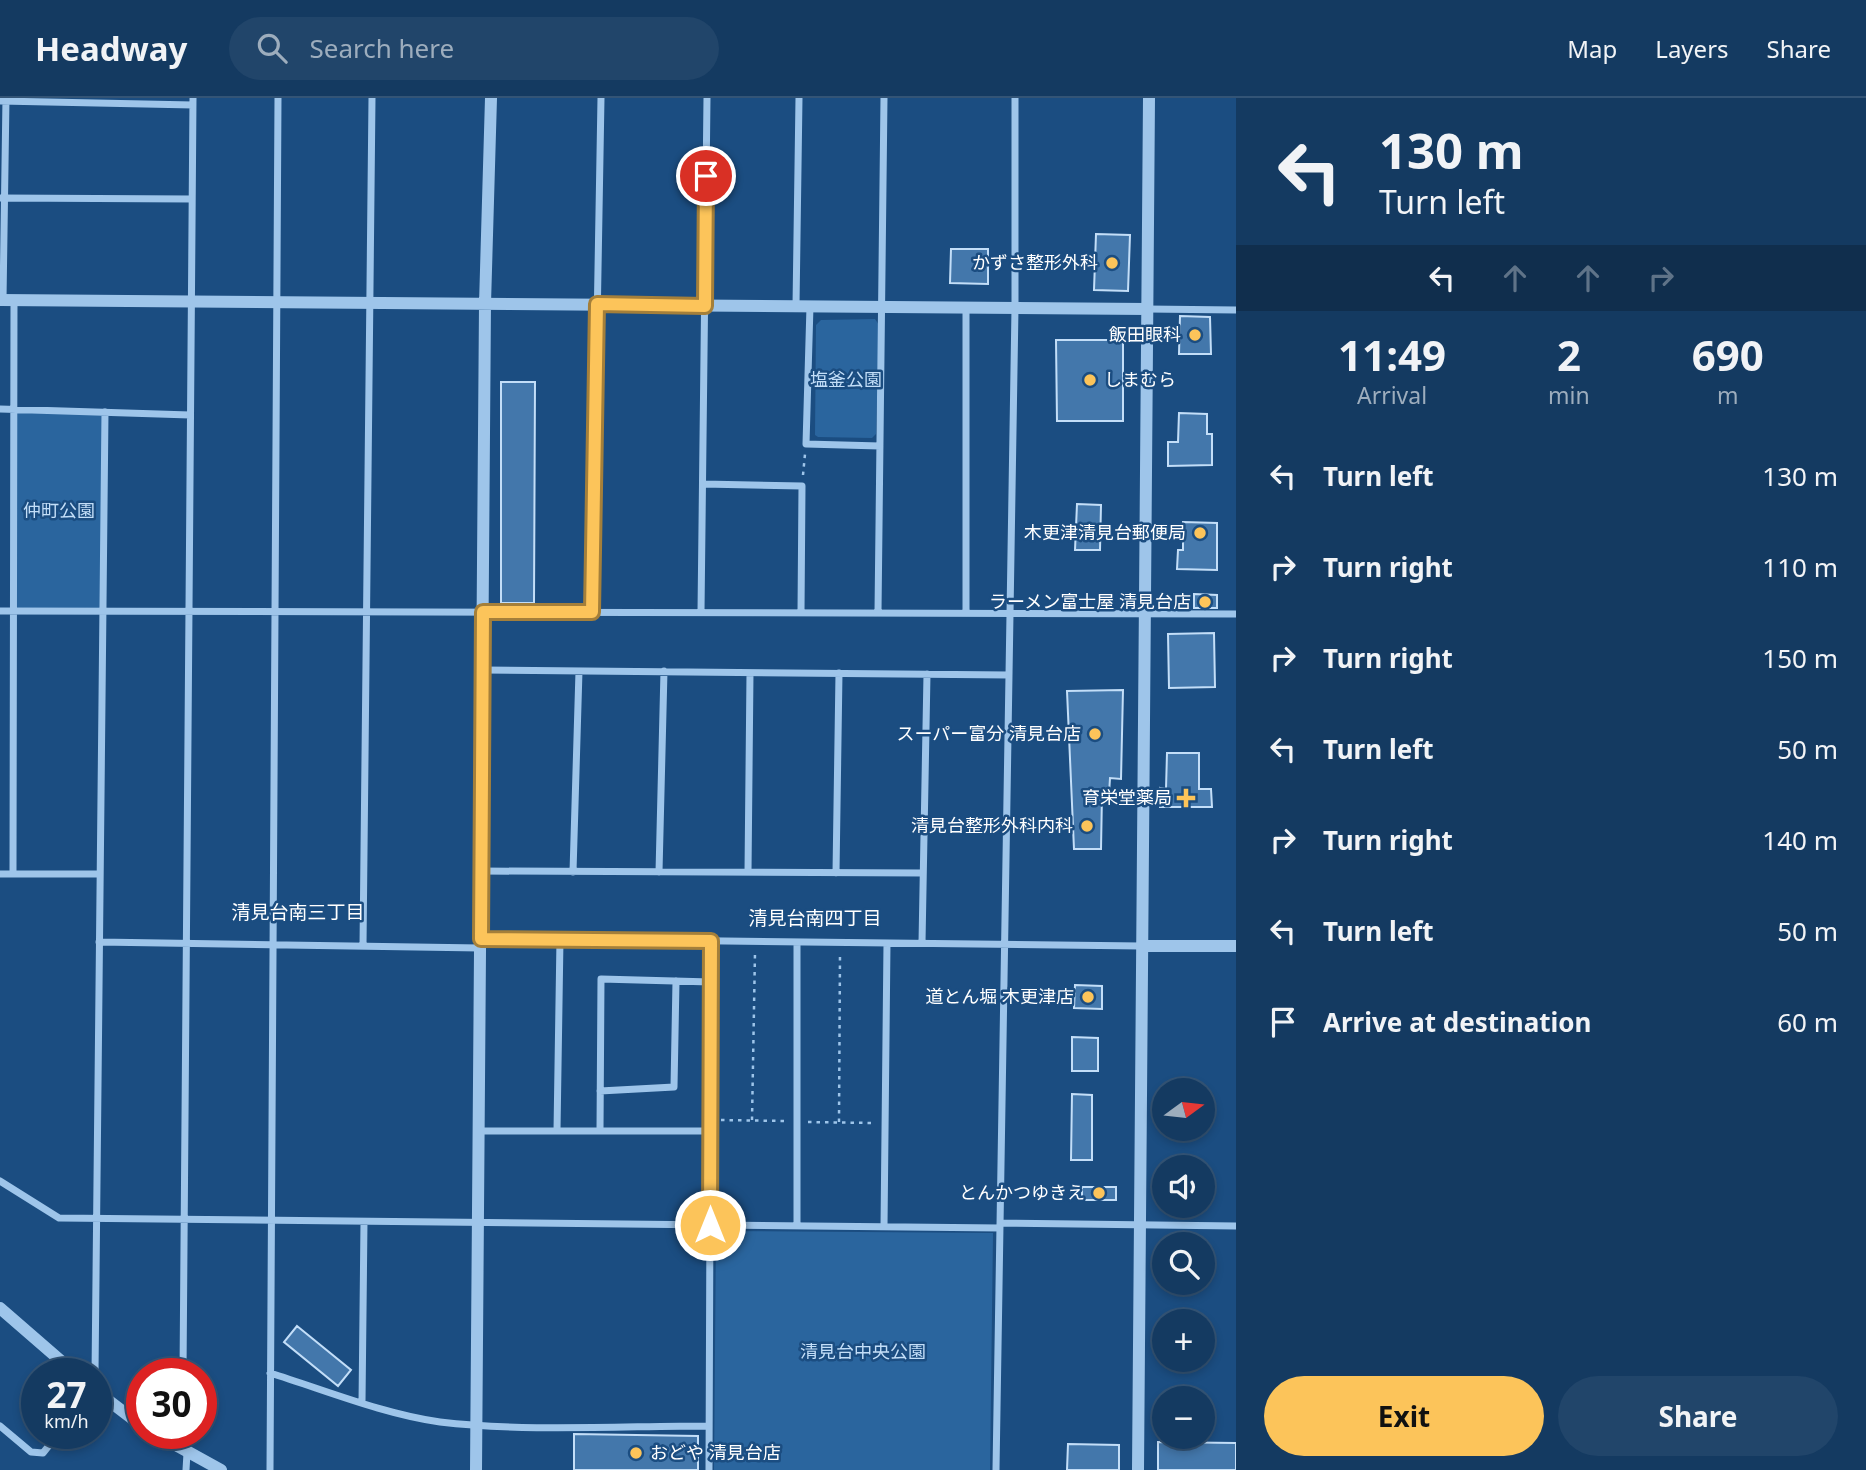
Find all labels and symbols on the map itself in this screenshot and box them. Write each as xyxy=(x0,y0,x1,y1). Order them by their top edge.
pin xyxy=(676,146,736,206)
place label: かずさ整形外科 xyxy=(972,250,1098,274)
marker: かずさ整形外科 xyxy=(1104,255,1120,271)
place label: 飯田眼科 xyxy=(1109,322,1181,346)
marker: 飯田眼科 xyxy=(1187,327,1203,343)
park label: 塩釜公園 xyxy=(810,367,882,391)
place label: しまむら xyxy=(1104,367,1176,391)
marker: しまむら xyxy=(1082,372,1098,388)
park label: 仲町公園 xyxy=(23,498,95,522)
place label: 木更津清見台郵便局 xyxy=(1024,520,1186,544)
marker: 木更津清見台郵便局 xyxy=(1192,525,1208,541)
place label: ラーメン富士屋 清見台店 xyxy=(989,589,1191,613)
marker: ラーメン富士屋 清見台店 xyxy=(1197,594,1213,610)
place label: スーパー富分 清見台店 xyxy=(897,721,1081,745)
marker: スーパー富分 清見台店 xyxy=(1087,726,1103,742)
place label: 育栄堂薬局 xyxy=(1082,785,1172,809)
marker: 育栄堂薬局 xyxy=(1178,790,1194,806)
place label: 清見台整形外科内科 xyxy=(911,813,1073,837)
marker: 清見台整形外科内科 xyxy=(1079,818,1095,834)
district label: 清見台南三丁目 xyxy=(231,899,365,925)
district label: 清見台南四丁目 xyxy=(748,905,882,931)
place label: 道とん堀 木更津店 xyxy=(925,984,1074,1008)
marker: 道とん堀 木更津店 xyxy=(1080,989,1096,1005)
north arrow xyxy=(1152,1078,1214,1141)
place label: とんかつゆきえ xyxy=(959,1180,1085,1204)
marker: とんかつゆきえ xyxy=(1091,1185,1107,1201)
position arrow xyxy=(673,1188,747,1262)
park label: 清見台中央公園 xyxy=(800,1339,926,1363)
speed limit sign: 30 xyxy=(126,1358,217,1449)
place label: おどや 清見台店 xyxy=(650,1440,781,1464)
marker: おどや 清見台店 xyxy=(628,1445,644,1461)

